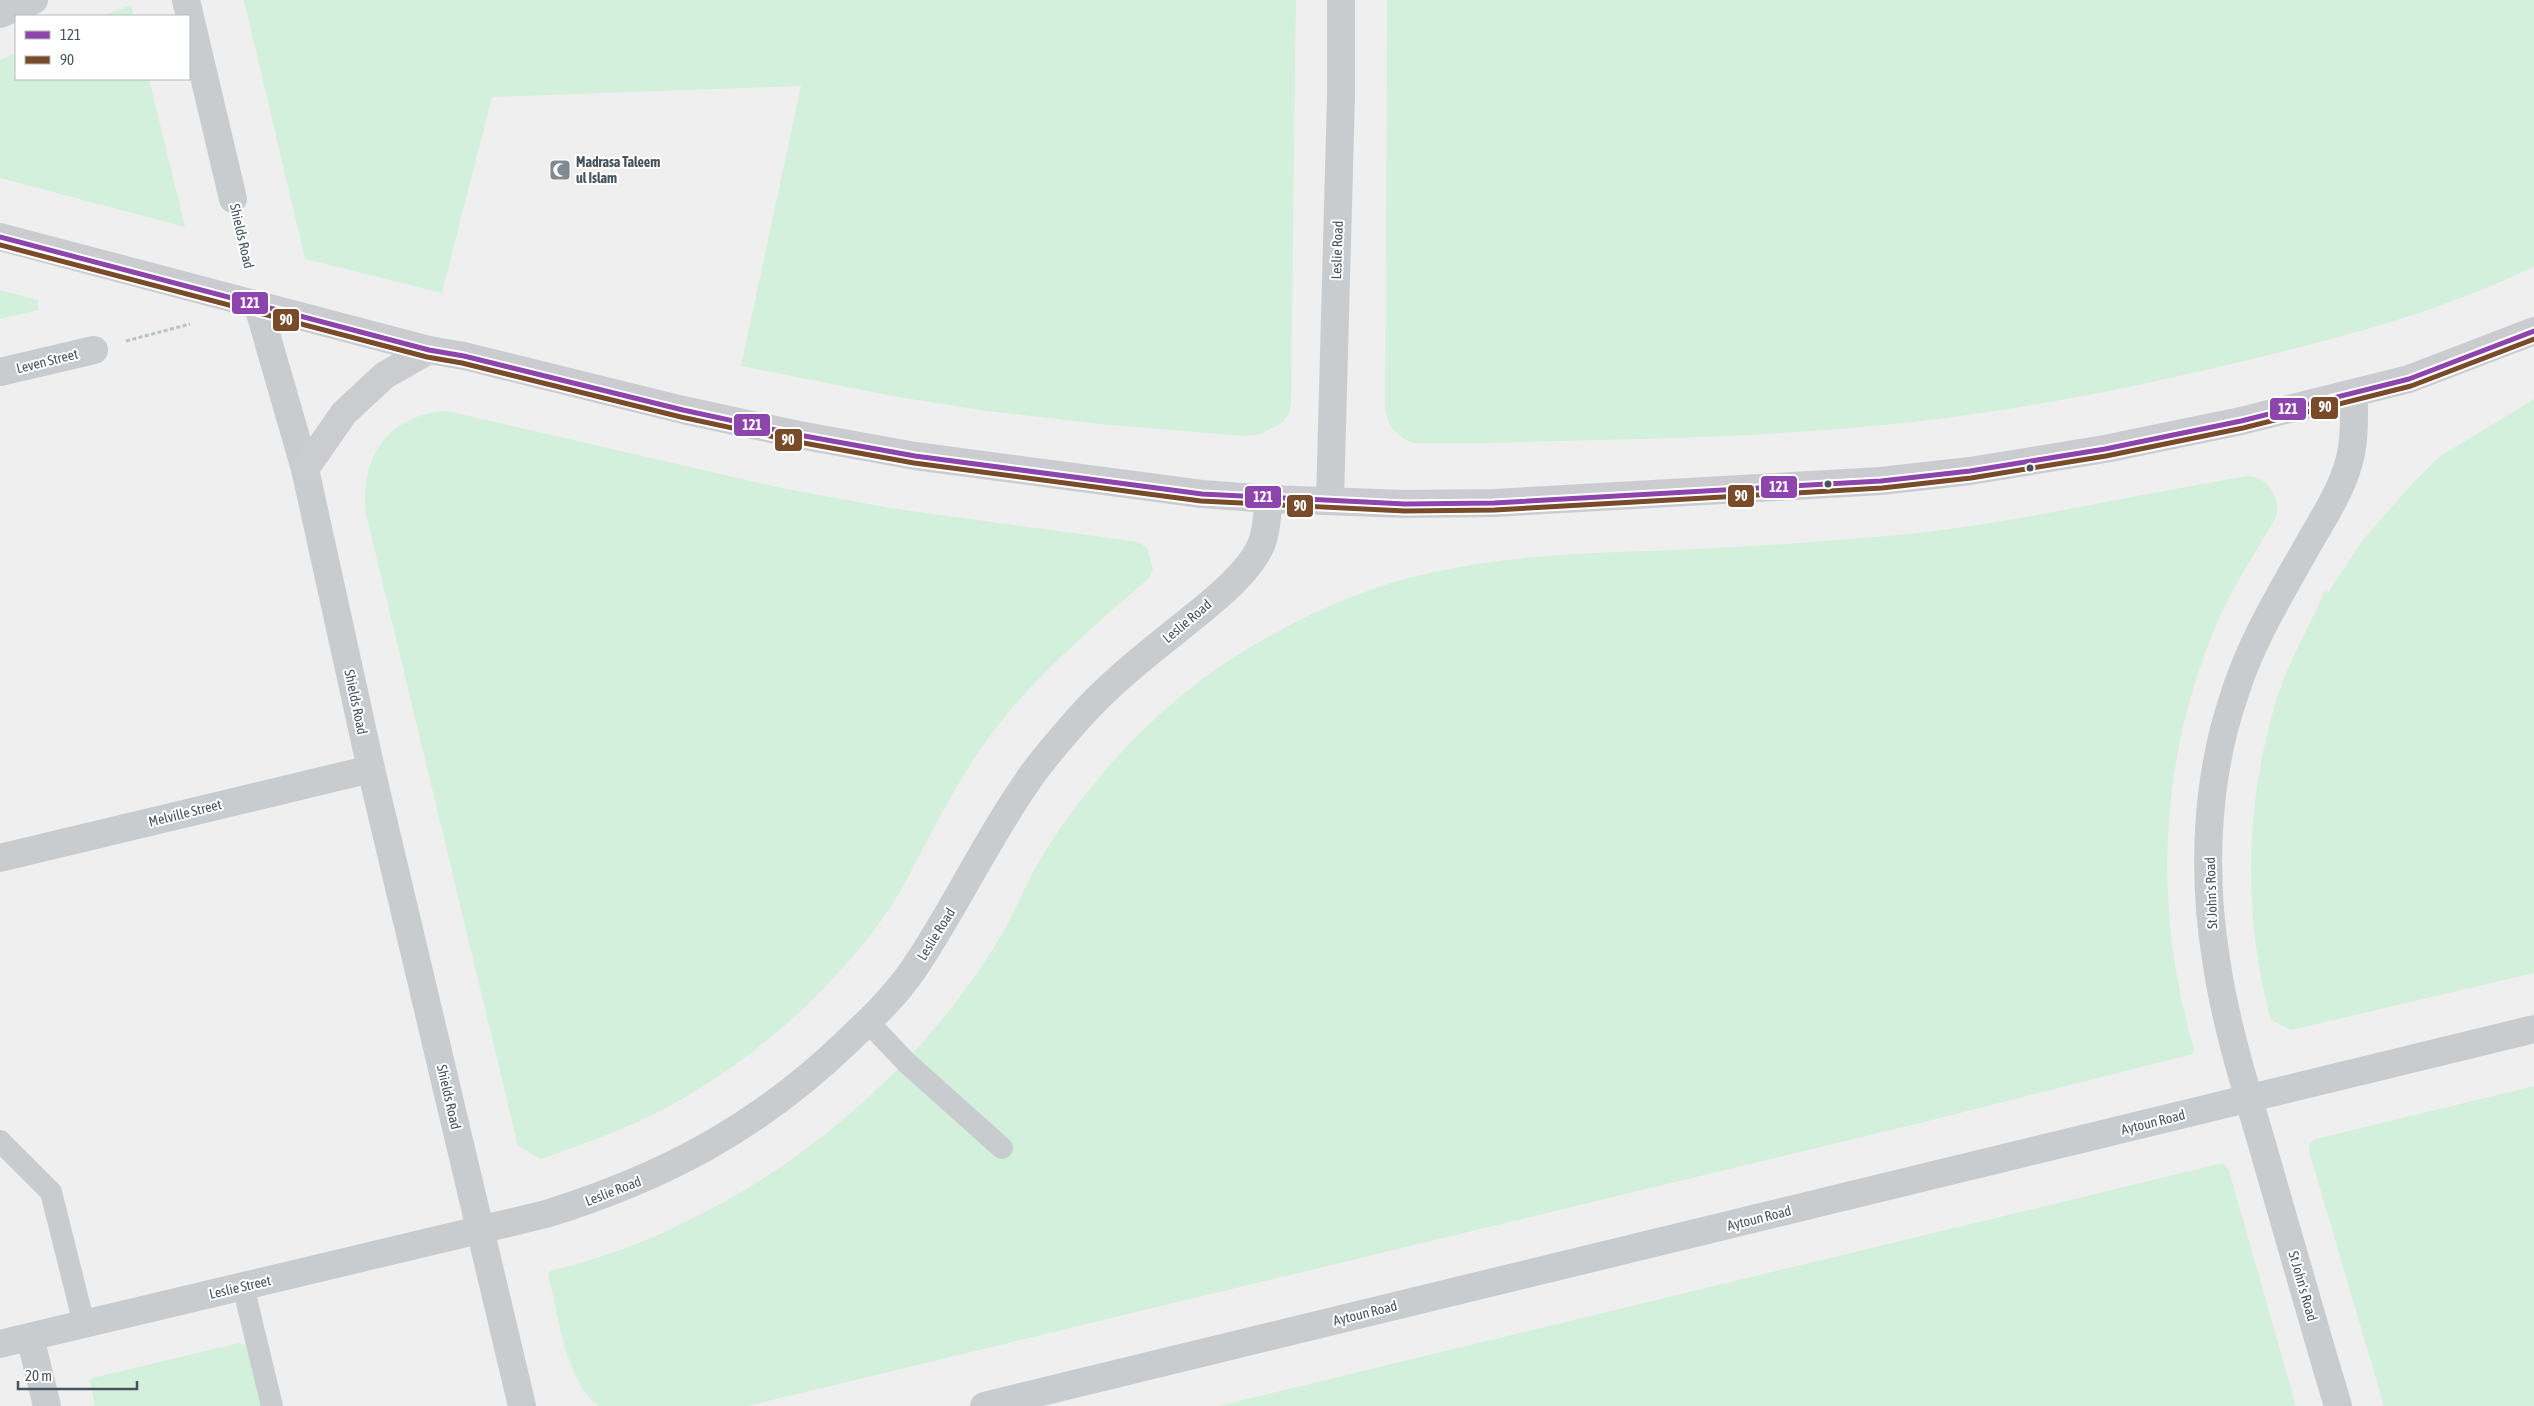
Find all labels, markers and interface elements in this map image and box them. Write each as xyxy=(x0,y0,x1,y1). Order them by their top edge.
legend xyxy=(15,15,190,80)
text: 121 xyxy=(60,26,81,43)
text: 90 xyxy=(60,51,74,68)
place label: Madrasa Taleem ul Islam xyxy=(576,154,660,186)
mosque icon: Madrasa Taleem ul Islam xyxy=(548,158,572,182)
street label: Shields Road xyxy=(227,202,257,270)
street label: Leslie Road xyxy=(1328,220,1346,280)
line badge: 121 xyxy=(231,291,269,315)
text: 121 xyxy=(240,295,260,311)
line badge: 90 xyxy=(272,308,300,332)
text: 90 xyxy=(279,312,293,328)
street label: Leven Street xyxy=(14,346,80,376)
line badge: 90 xyxy=(2310,396,2339,420)
line badge: 121 xyxy=(2269,397,2307,421)
text: 90 xyxy=(2318,399,2332,415)
text: 121 xyxy=(2278,401,2298,417)
line badge: 121 xyxy=(733,413,771,437)
text: 121 xyxy=(742,417,762,433)
line badge: 90 xyxy=(774,428,803,452)
text: 90 xyxy=(781,432,795,448)
unlabelled marker xyxy=(2025,463,2035,473)
line badge: 121 xyxy=(1760,475,1798,499)
text: 121 xyxy=(1769,479,1789,495)
unlabelled marker xyxy=(1823,479,1833,489)
line badge: 90 xyxy=(1727,484,1755,508)
line badge: 121 xyxy=(1244,485,1282,509)
text: 90 xyxy=(1734,488,1748,504)
text: 121 xyxy=(1253,489,1273,505)
line badge: 90 xyxy=(1286,494,1314,518)
text: 90 xyxy=(1293,498,1307,514)
street label: Leslie Road xyxy=(1159,596,1215,646)
street label: Shields Road xyxy=(341,668,371,736)
street label: Melville Street xyxy=(147,796,223,830)
street label: St John's Road xyxy=(2202,857,2220,929)
street label: Leslie Road xyxy=(914,905,958,963)
street label: Shields Road xyxy=(434,1063,464,1131)
street label: Aytoun Road xyxy=(2119,1106,2187,1138)
street label: Leslie Road xyxy=(583,1173,643,1209)
street label: Aytoun Road xyxy=(1725,1202,1793,1234)
street label: St John's Road xyxy=(2285,1249,2321,1323)
street label: Leslie Street xyxy=(208,1272,272,1302)
street label: Aytoun Road xyxy=(1331,1297,1399,1329)
scale bar xyxy=(18,1358,136,1390)
text: 20 m xyxy=(25,1367,52,1384)

